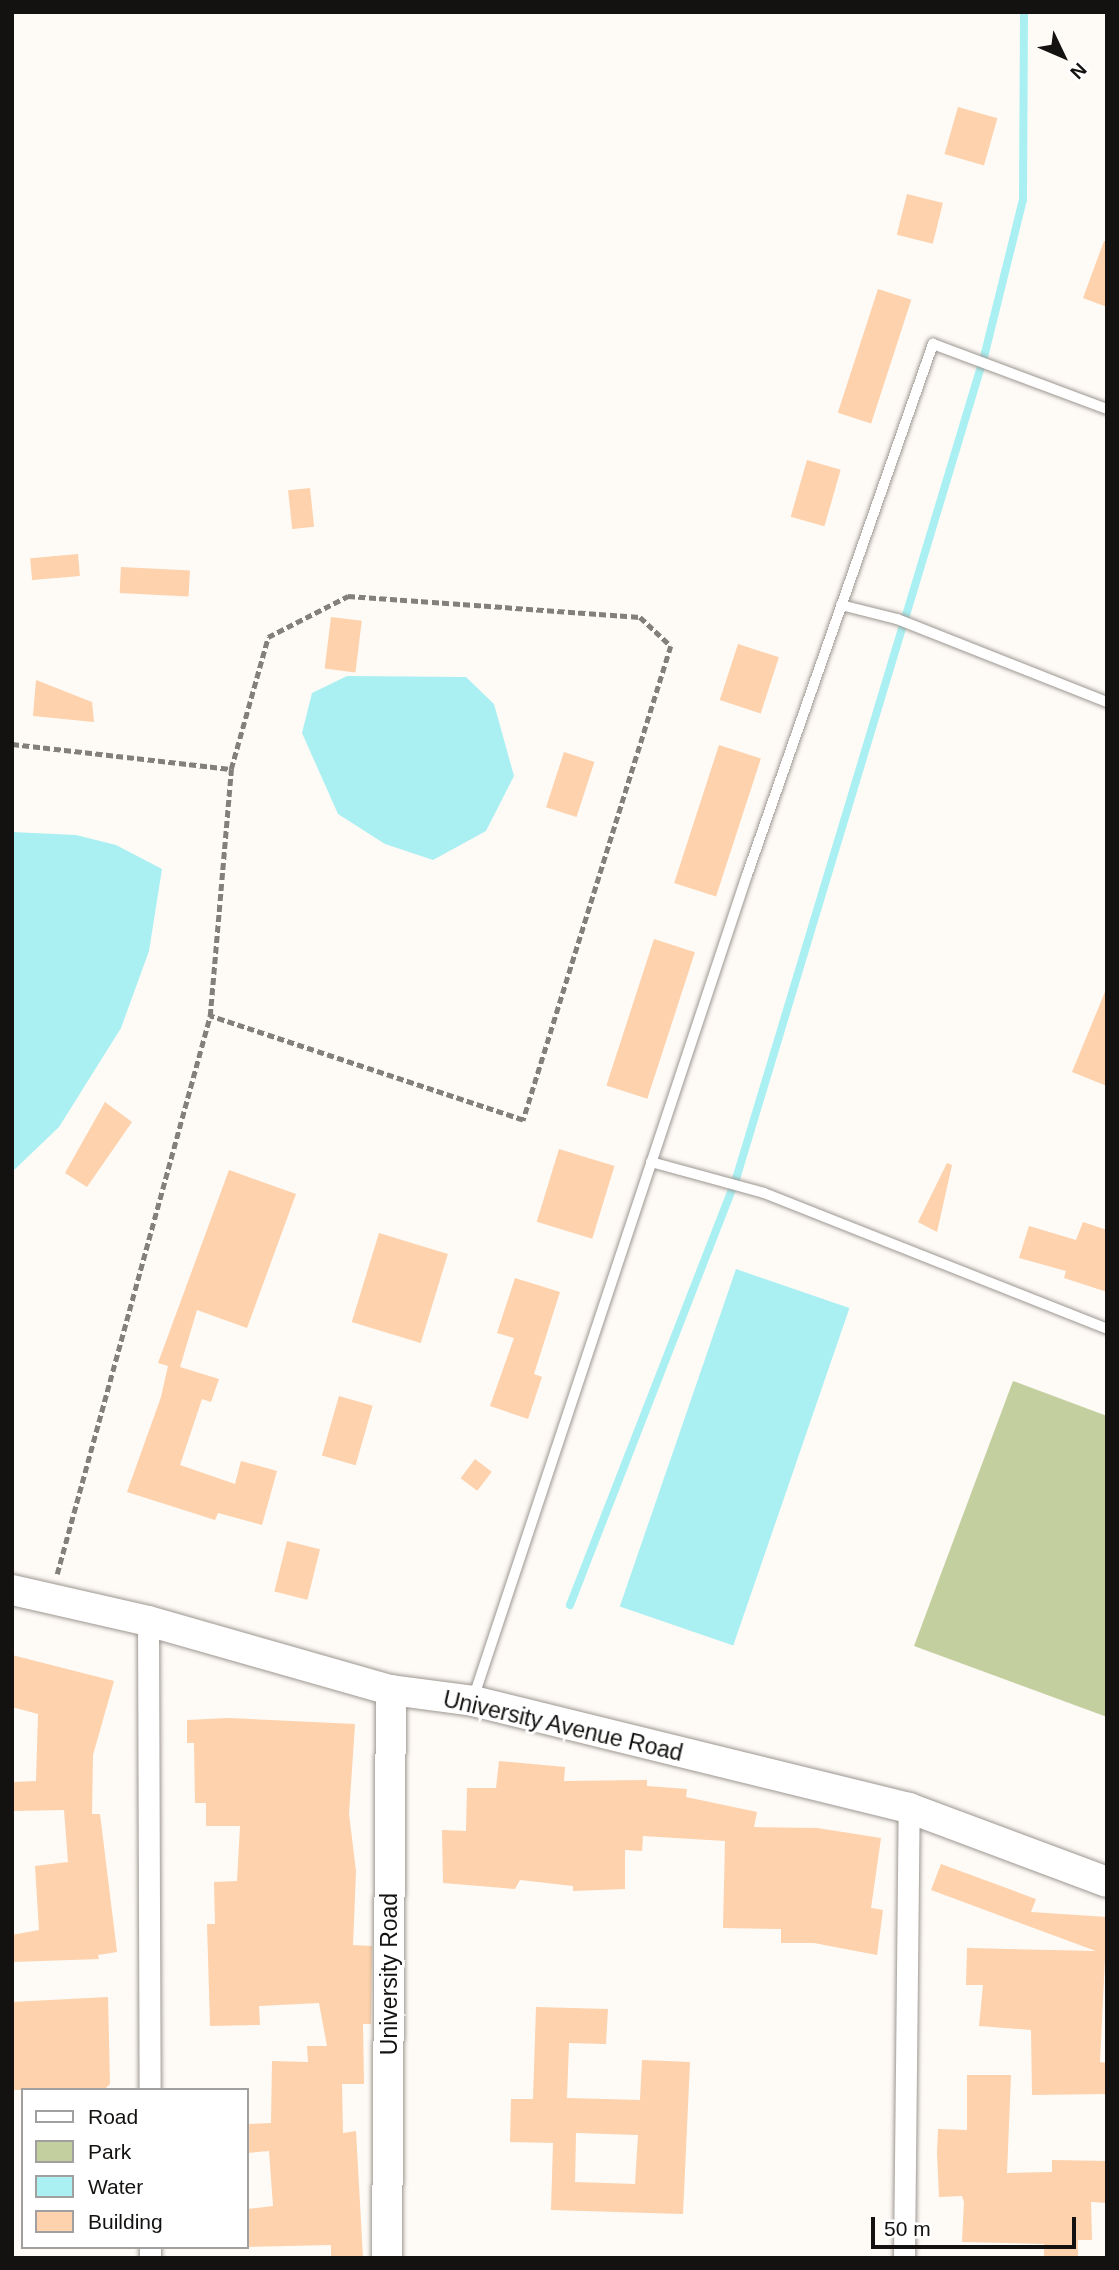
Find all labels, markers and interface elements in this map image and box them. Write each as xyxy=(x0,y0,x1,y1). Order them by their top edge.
north arrow xyxy=(1028,21,1098,91)
text: N xyxy=(1066,59,1091,83)
street label: University Avenue Road xyxy=(440,1685,686,1767)
street label: University Road xyxy=(375,1893,403,2055)
legend xyxy=(21,2088,248,2249)
text: Road xyxy=(88,2105,138,2128)
text: Park xyxy=(88,2140,131,2163)
text: Water xyxy=(88,2175,143,2198)
scale bar xyxy=(874,2204,1079,2248)
text: Building xyxy=(88,2210,163,2233)
text: 50 m xyxy=(884,2217,931,2240)

